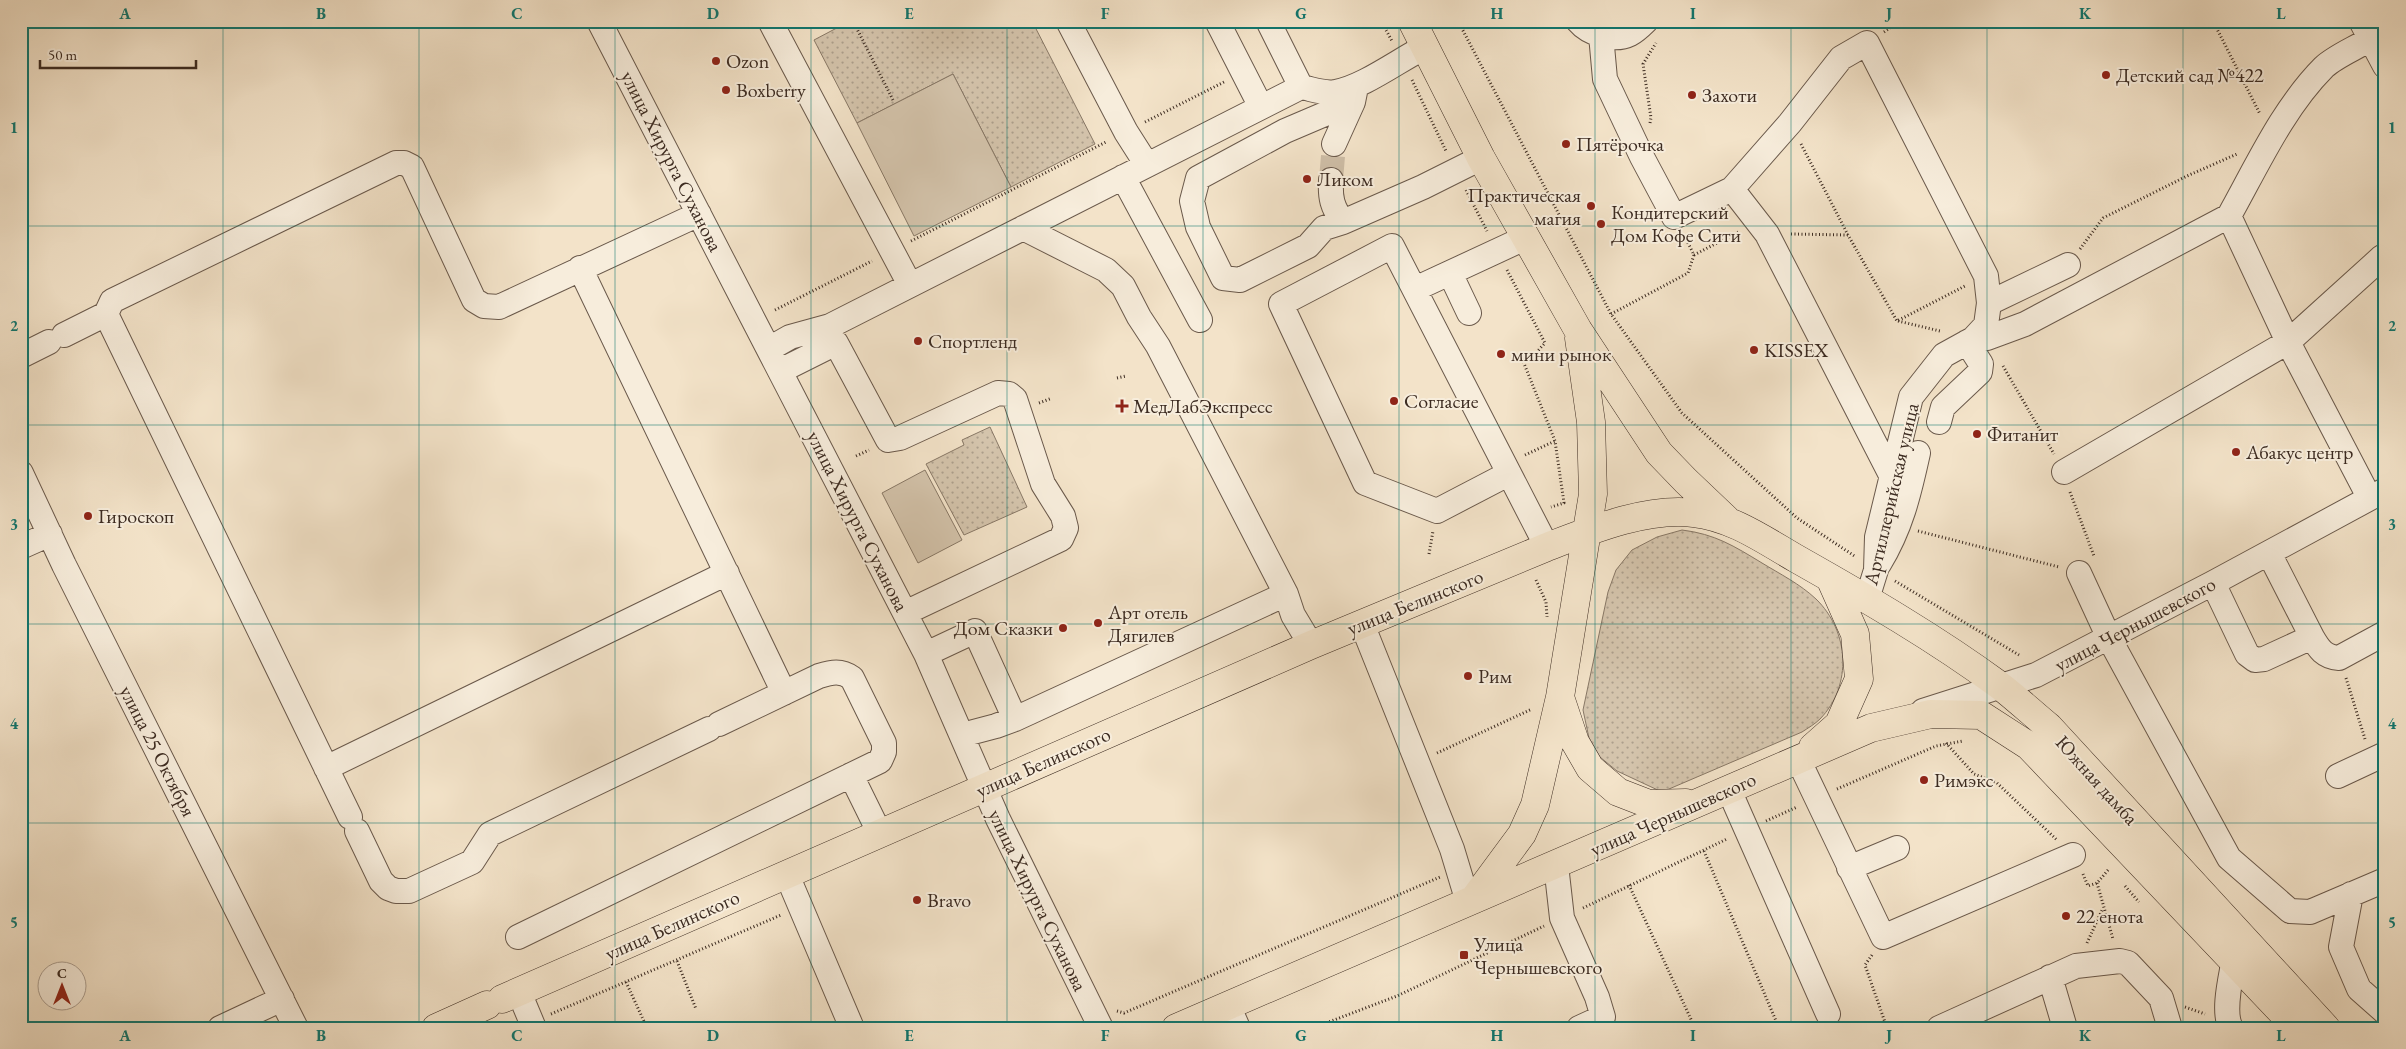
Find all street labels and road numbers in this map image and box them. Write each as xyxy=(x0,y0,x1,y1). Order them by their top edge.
street label: улица Хирурга Суханова xyxy=(615,66,729,256)
street label: Артиллерийская улица xyxy=(1857,400,1925,589)
street label: улица Хирурга Суханова xyxy=(801,426,915,616)
street label: улица Белинского xyxy=(1343,563,1487,641)
street label: улица Чернышевского xyxy=(2050,570,2220,678)
street label: улица 25 Октября xyxy=(114,681,202,821)
street label: улица Белинского xyxy=(972,721,1114,803)
street label: Южная дамба xyxy=(2050,729,2144,831)
street label: улица Чернышевского xyxy=(1586,766,1760,862)
street label: улица Хирурга Суханова xyxy=(983,805,1093,995)
street label: улица Белинского xyxy=(601,884,743,966)

